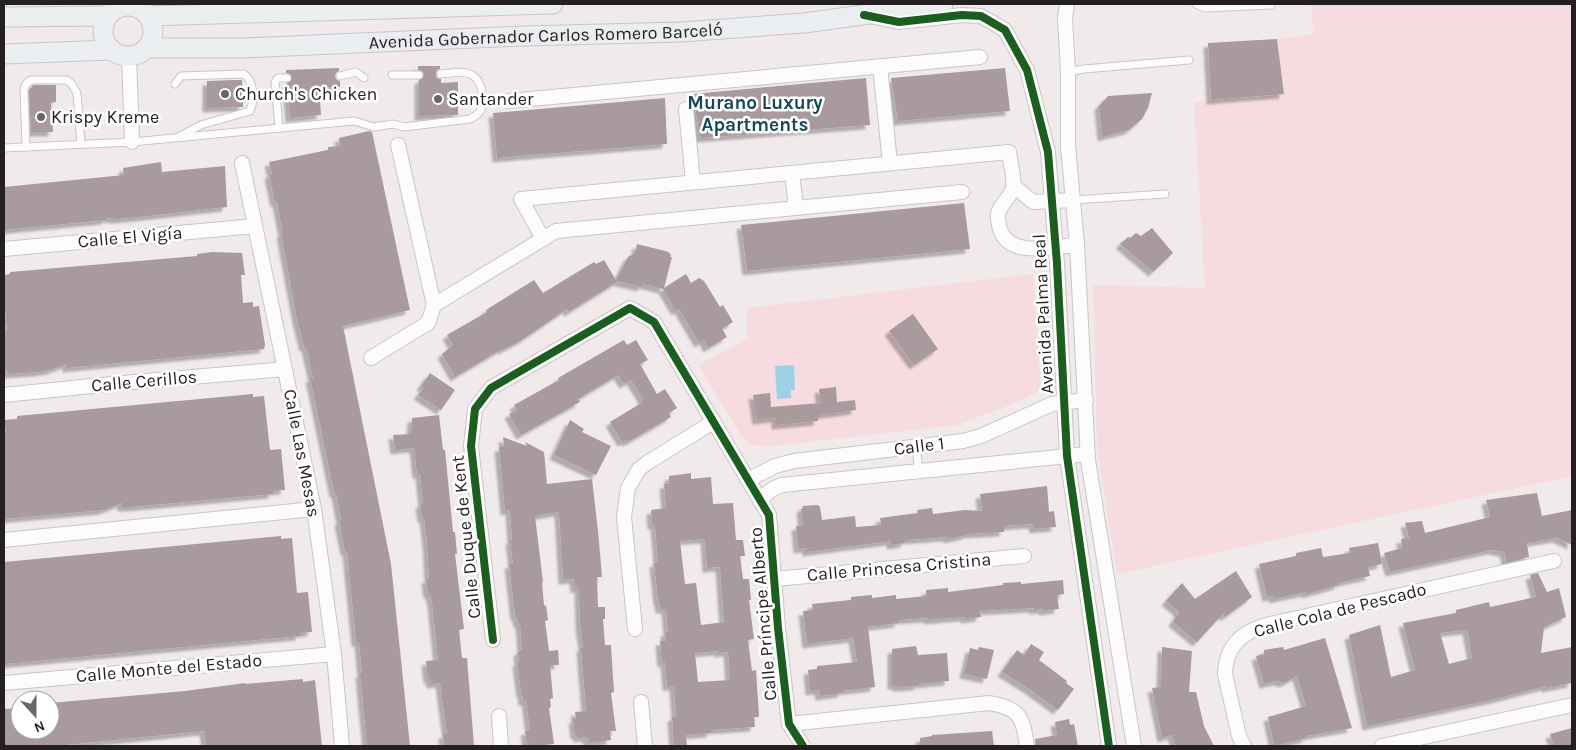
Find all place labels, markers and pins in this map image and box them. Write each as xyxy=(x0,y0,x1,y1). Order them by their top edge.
place label: Church's Chicken xyxy=(235,83,377,105)
marker: Church's Chicken xyxy=(219,88,231,100)
place label: Santander xyxy=(448,88,534,110)
marker: Santander xyxy=(432,93,444,105)
place label: Krispy Kreme xyxy=(51,106,159,128)
marker: Krispy Kreme xyxy=(35,111,47,123)

